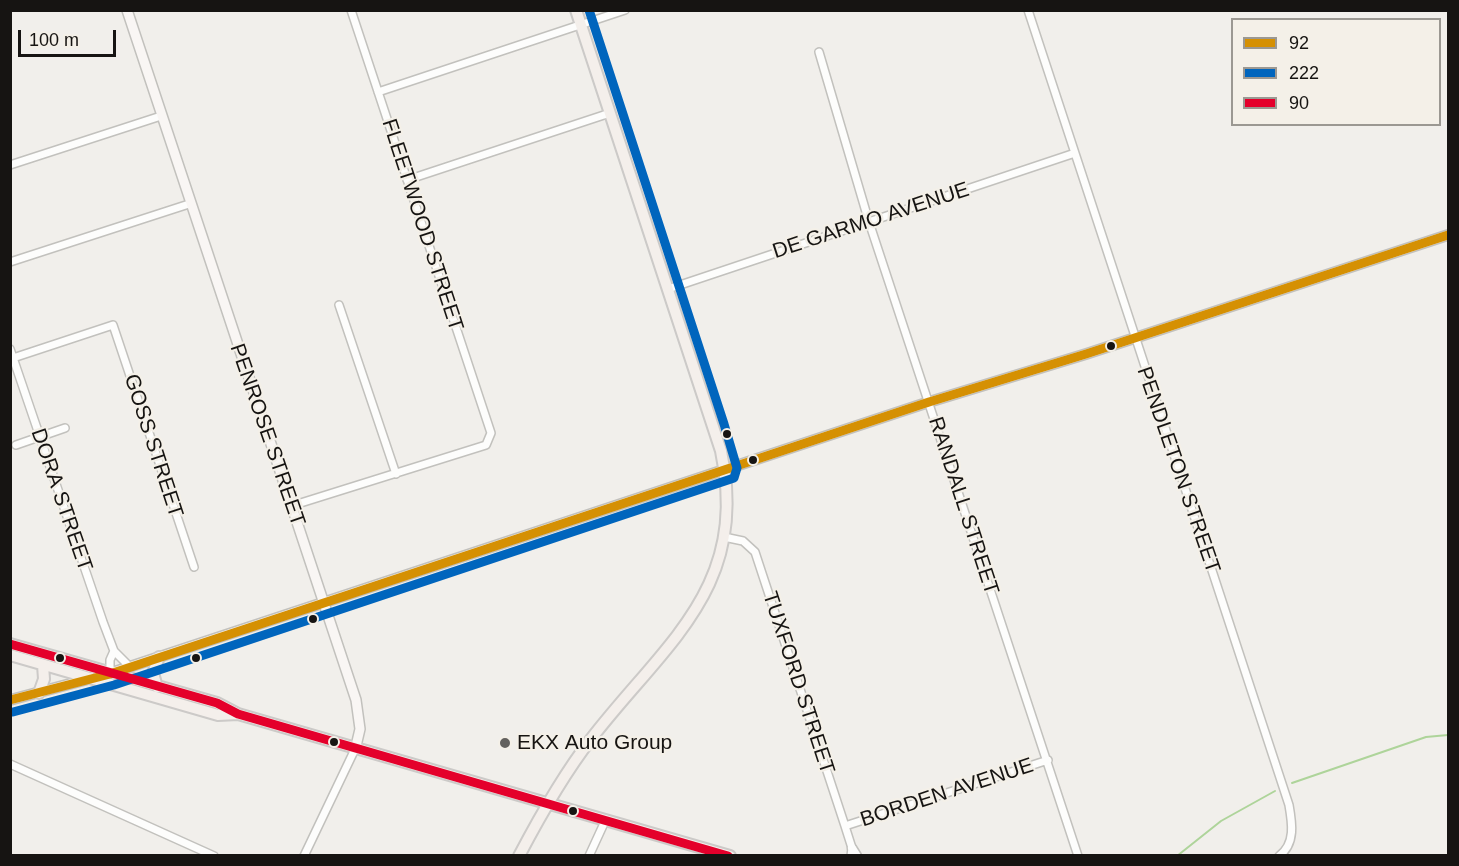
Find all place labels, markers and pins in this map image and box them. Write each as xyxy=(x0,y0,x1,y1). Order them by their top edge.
unlabelled marker xyxy=(1105,340,1117,352)
unlabelled marker xyxy=(721,428,733,440)
unlabelled marker xyxy=(747,454,759,466)
unlabelled marker xyxy=(307,613,319,625)
unlabelled marker xyxy=(54,652,66,664)
unlabelled marker xyxy=(190,652,202,664)
place label: EKX Auto Group xyxy=(517,730,672,756)
unlabelled marker xyxy=(328,736,340,748)
marker: EKX Auto Group xyxy=(498,736,512,750)
unlabelled marker xyxy=(567,805,579,817)

